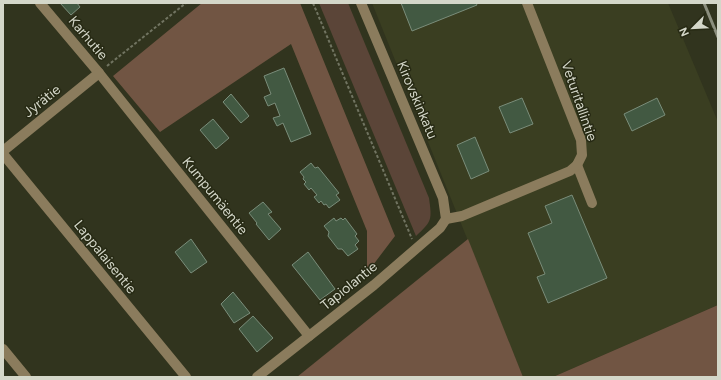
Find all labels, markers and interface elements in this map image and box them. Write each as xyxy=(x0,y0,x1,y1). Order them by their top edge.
north arrow xyxy=(673,8,713,48)
street label: Karhutie xyxy=(65,13,111,64)
text: N xyxy=(677,25,692,38)
street label: Kirovskinkatu xyxy=(393,58,441,142)
street label: Veturitallintie xyxy=(557,59,601,144)
street label: Jyrätie xyxy=(20,81,64,121)
street label: Kumpumäentie xyxy=(178,154,252,239)
street label: Lappalaisentie xyxy=(70,217,140,297)
street label: Tapiolantie xyxy=(317,258,381,314)

